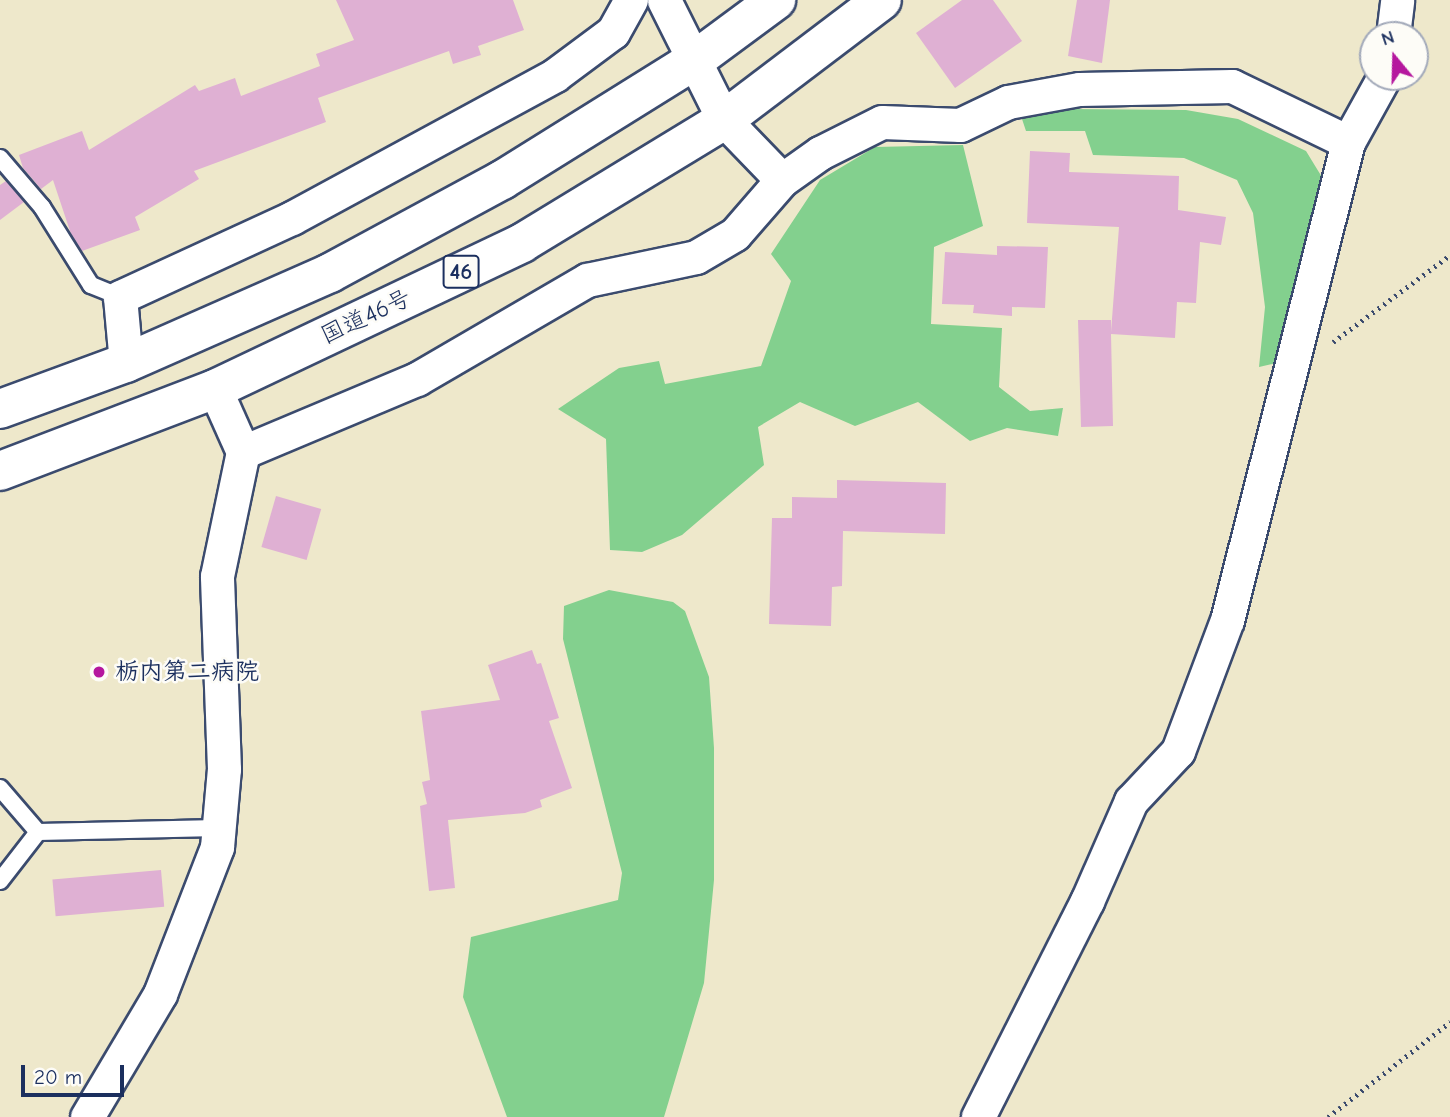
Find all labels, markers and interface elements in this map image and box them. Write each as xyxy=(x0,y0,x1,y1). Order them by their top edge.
north arrow xyxy=(1359,21,1429,91)
text: N xyxy=(1378,26,1397,50)
road number: 46 xyxy=(442,252,480,292)
street label: 国道46号 xyxy=(316,284,416,350)
place label: 栃内第二病院 xyxy=(115,658,259,686)
marker: 栃内第二病院 xyxy=(89,662,109,682)
scale bar xyxy=(24,1050,128,1094)
text: 20 m xyxy=(34,1065,82,1089)

